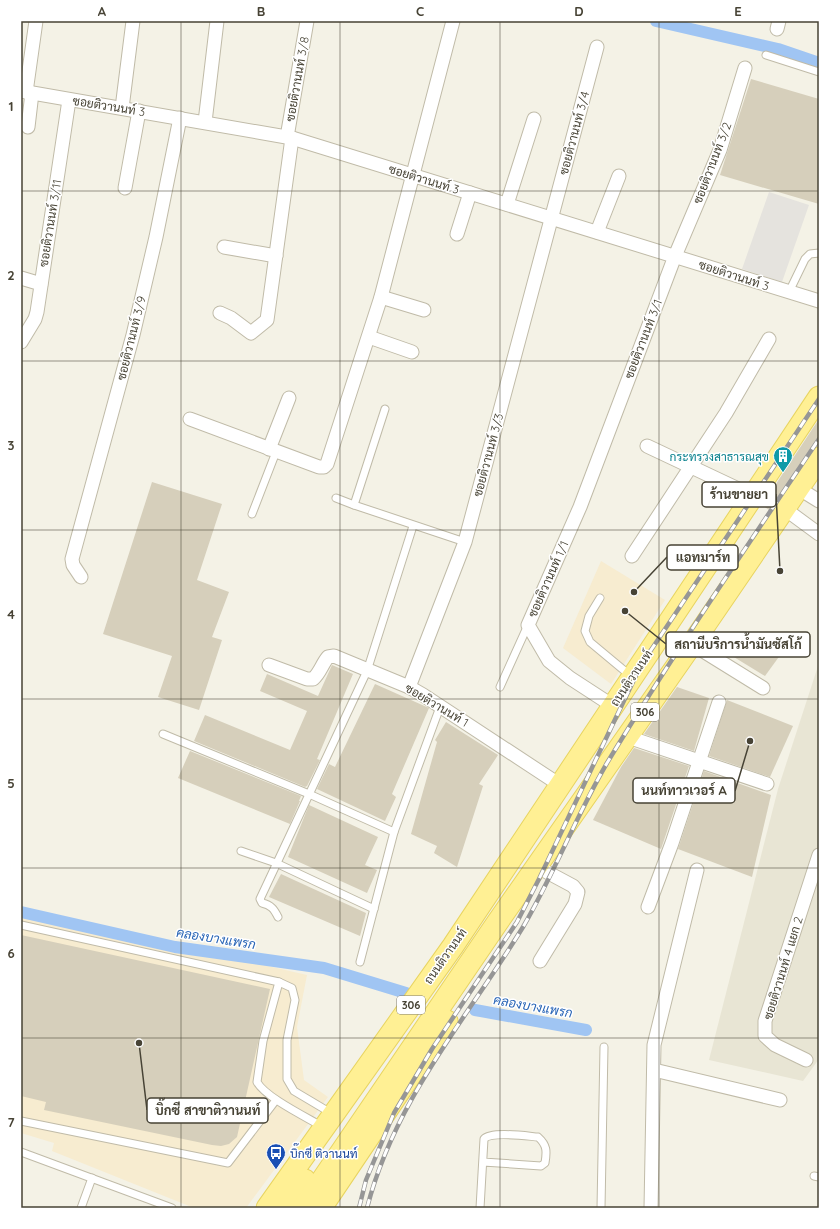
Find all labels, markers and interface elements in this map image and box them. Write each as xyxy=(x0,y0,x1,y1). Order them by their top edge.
text: A xyxy=(98,3,107,19)
text: B xyxy=(257,3,265,19)
text: C xyxy=(416,3,424,19)
text: D xyxy=(574,3,584,19)
text: E xyxy=(734,3,742,19)
street label: ซอยติวานนท์ 3/8 xyxy=(282,35,312,123)
street label: ซอยติวานนท์ 3/4 xyxy=(556,90,592,176)
street label: ซอยติวานนท์ 3 xyxy=(72,93,146,119)
text: 1 xyxy=(8,98,14,114)
street label: ซอยติวานนท์ 3/2 xyxy=(690,120,735,206)
street label: ซอยติวานนท์ 3 xyxy=(387,161,461,197)
street label: ซอยติวานนท์ 3/11 xyxy=(36,178,64,268)
street label: ซอยติวานนท์ 3 xyxy=(697,257,771,293)
text: 2 xyxy=(7,267,15,283)
street label: ซอยติวานนท์ 3/9 xyxy=(113,294,149,382)
street label: ซอยติวานนท์ 3/1 xyxy=(621,297,665,381)
street label: ซอยติวานนท์ 3/3 xyxy=(470,412,506,498)
text: 3 xyxy=(8,437,15,453)
building icon: กระทรวงสาธารณสุข xyxy=(772,445,794,473)
place label: กระทรวงสาธารณสุข xyxy=(670,449,769,466)
callout: ร้านขายยา xyxy=(702,482,776,507)
text: ร้านขายยา xyxy=(710,486,768,502)
street label: ซอยติวานนท์ 1/1 xyxy=(524,538,572,620)
callout: แอทมาร์ท xyxy=(667,545,738,570)
text: แอทมาร์ท xyxy=(676,548,730,565)
text: 4 xyxy=(7,606,15,622)
callout: สถานีบริการน้ำมันซัสโก้ xyxy=(666,632,810,657)
text: สถานีบริการน้ำมันซัสโก้ xyxy=(674,632,803,652)
street label: ถนนติวานนท์ xyxy=(607,647,655,709)
street label: ซอยติวานนท์ 1 xyxy=(403,680,471,730)
road number: 306 xyxy=(631,703,659,721)
text: 5 xyxy=(7,775,15,791)
callout: นนท์ทาวเวอร์ A xyxy=(633,778,735,803)
text: นนท์ทาวเวอร์ A xyxy=(641,781,727,798)
street label: ซอยติวานนท์ 4 แยก 2 xyxy=(760,914,806,1021)
water label: คลองบางแพรก xyxy=(175,924,257,952)
street label: ถนนติวานนท์ xyxy=(420,925,470,987)
text: 6 xyxy=(7,945,15,961)
water label: คลองบางแพรก xyxy=(492,991,574,1021)
road number: 306 xyxy=(397,996,425,1014)
text: บิ๊กซี สาขาติวานนท์ xyxy=(155,1097,262,1118)
callout: บิ๊กซี สาขาติวานนท์ xyxy=(147,1098,268,1123)
text: 7 xyxy=(7,1114,15,1130)
bus stop icon: บิ๊กซี ติวานนท์ xyxy=(265,1142,287,1170)
place label: บิ๊กซี ติวานนท์ xyxy=(290,1143,358,1161)

